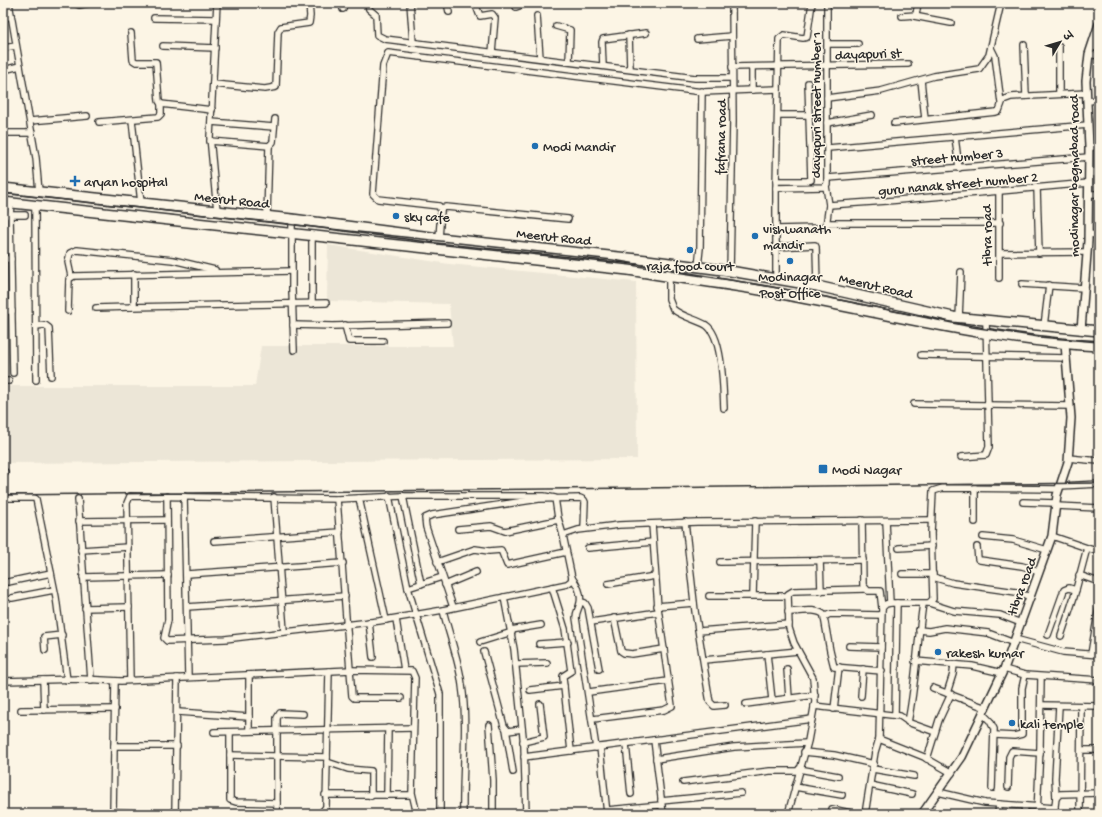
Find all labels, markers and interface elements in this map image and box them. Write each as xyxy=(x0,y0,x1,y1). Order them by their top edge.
north arrow xyxy=(1040,22,1080,62)
text: उ xyxy=(1059,29,1075,45)
street label: dayapuri street number 1 xyxy=(809,32,826,178)
street label: dayapuri st xyxy=(835,46,903,65)
street label: modinagar begmabad road xyxy=(1067,93,1084,257)
street label: fafrana road xyxy=(713,98,732,176)
place label: Modi Mandir xyxy=(543,140,616,157)
marker: Modi Mandir xyxy=(530,141,540,151)
street label: street number 3 xyxy=(910,146,1004,171)
street label: guru nanak street number 2 xyxy=(878,170,1039,201)
marker: aryan hospital xyxy=(69,175,81,187)
place label: aryan hospital xyxy=(84,175,168,192)
street label: Meerut Road xyxy=(193,189,272,214)
street label: tibra road xyxy=(980,203,997,266)
place label: sky cafe xyxy=(404,210,450,227)
marker: sky cafe xyxy=(391,211,401,221)
place label: vishwanath mandir xyxy=(763,222,832,255)
street label: Meerut Road xyxy=(515,226,594,251)
marker: vishwanath mandir xyxy=(750,231,760,241)
marker: raja food court xyxy=(685,245,695,255)
marker: Modinagar Post Office xyxy=(785,256,795,266)
place label: raja food court xyxy=(646,259,735,276)
place label: Modinagar Post Office xyxy=(758,270,823,303)
street label: Meerut Road xyxy=(837,271,916,305)
marker: Modi Nagar xyxy=(817,463,829,475)
place label: Modi Nagar xyxy=(832,463,902,480)
street label: tibra road xyxy=(1005,554,1042,619)
place label: rakesh kumar xyxy=(946,646,1025,663)
marker: rakesh kumar xyxy=(933,647,943,657)
place label: kali temple xyxy=(1020,717,1084,734)
marker: kali temple xyxy=(1007,718,1017,728)

